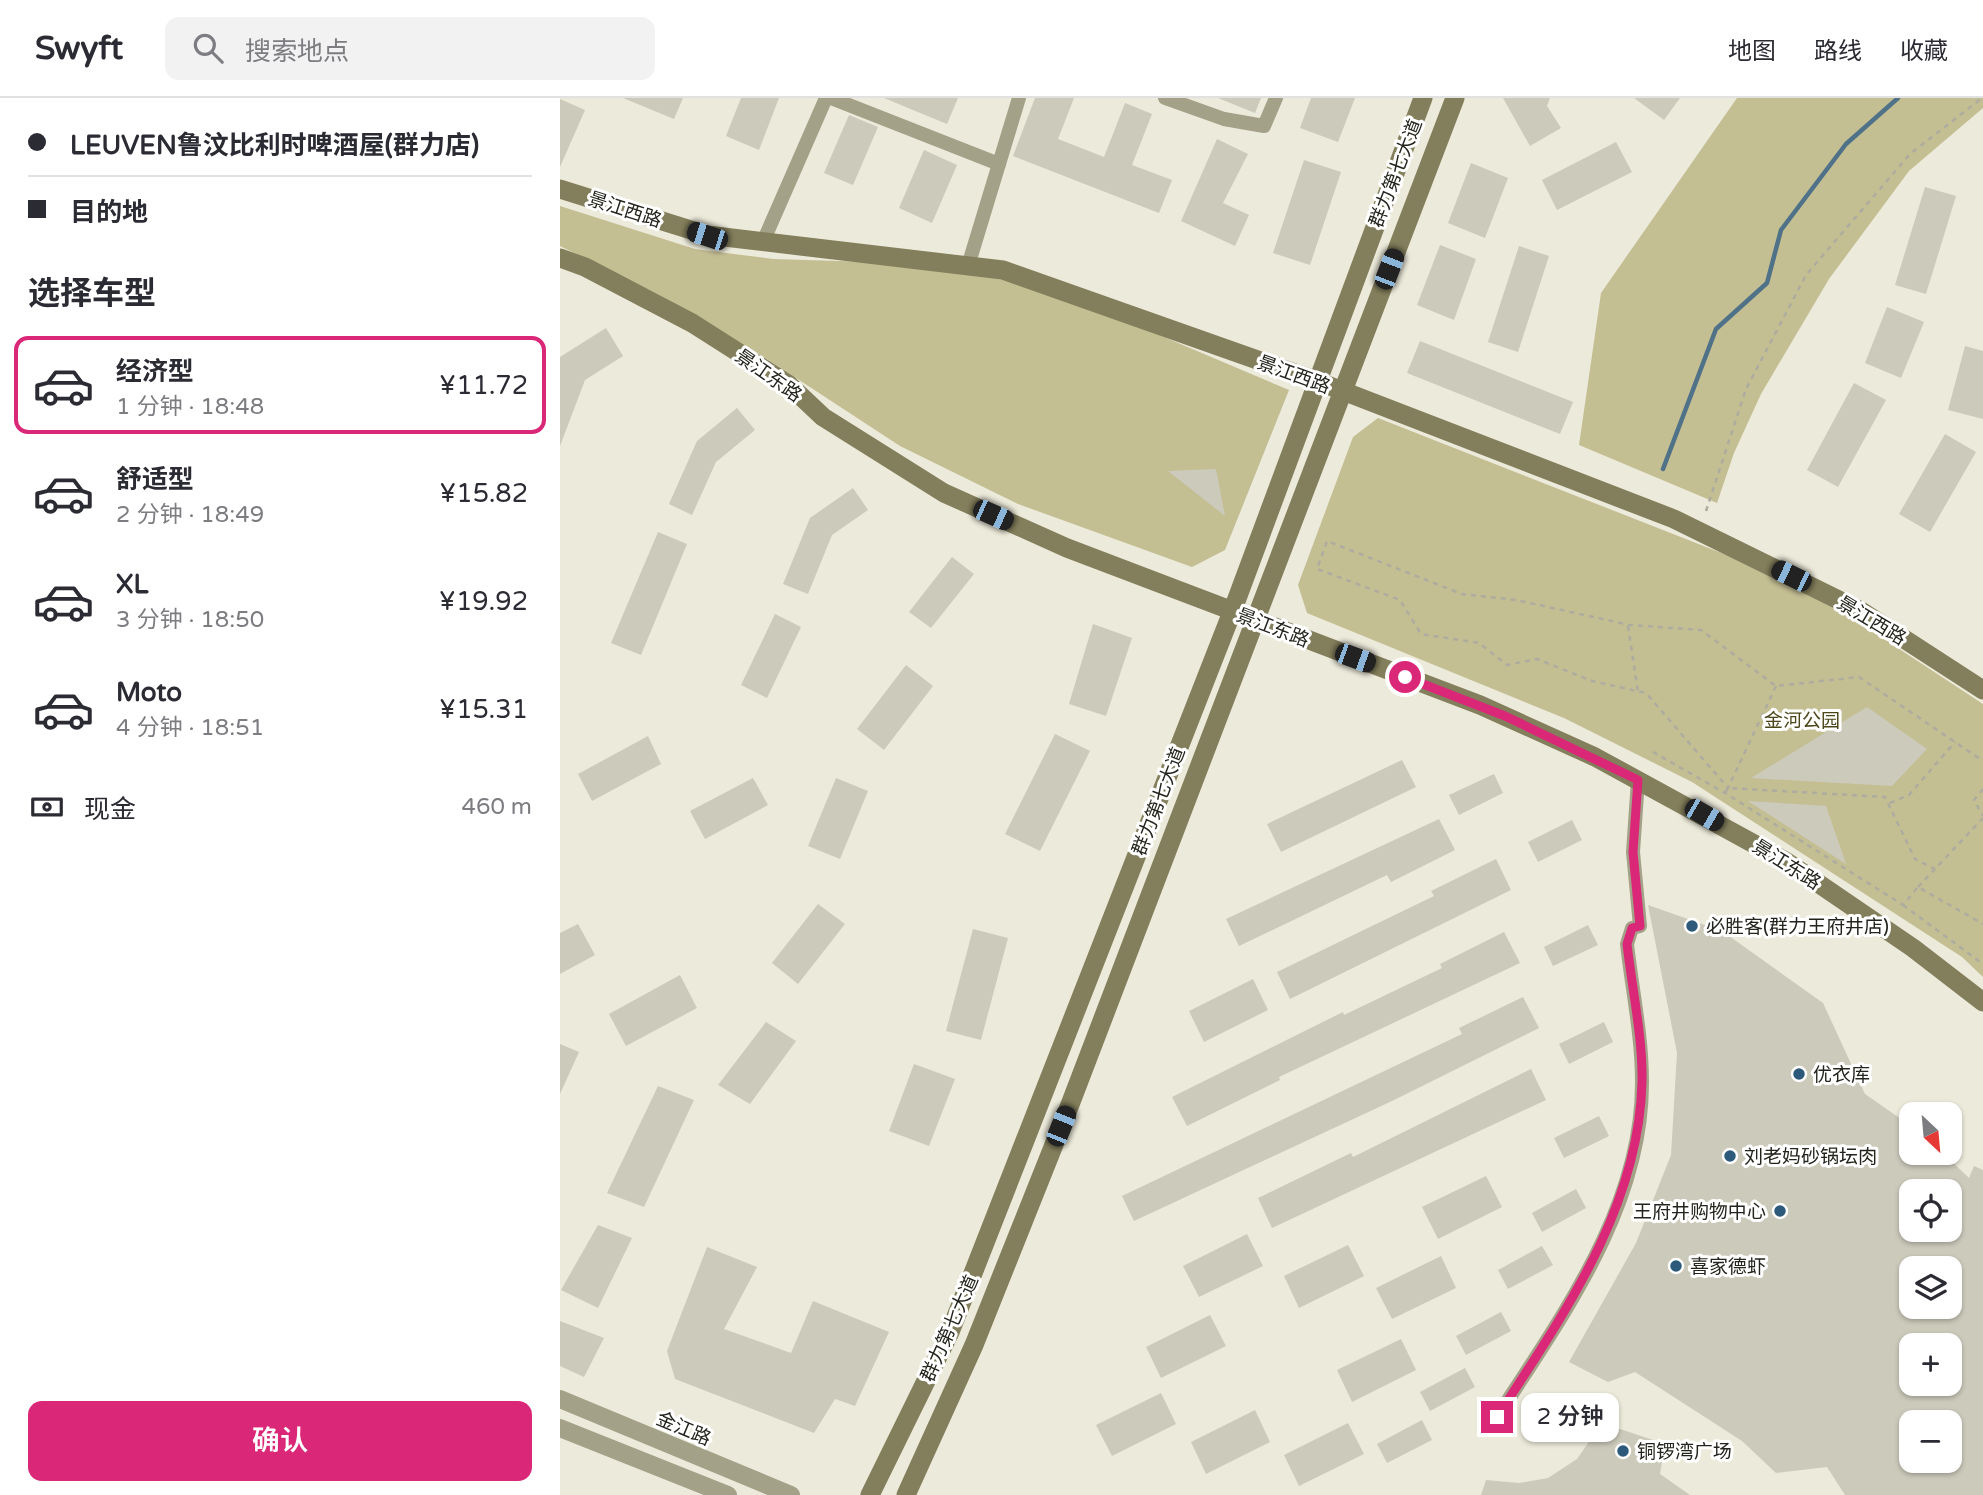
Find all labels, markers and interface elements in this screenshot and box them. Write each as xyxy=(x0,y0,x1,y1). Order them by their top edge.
search box xyxy=(165,17,655,80)
text: Swyft xyxy=(35,29,123,68)
icon: search xyxy=(189,29,227,67)
text: 搜索地点 xyxy=(245,36,349,67)
text: 地图 xyxy=(1728,37,1776,66)
text: 路线 xyxy=(1814,37,1862,66)
text: 收藏 xyxy=(1900,37,1948,66)
street label: 群力第七大道 xyxy=(1365,116,1427,231)
text: LEUVEN鲁汶比利时啤酒屋(群力店) xyxy=(70,130,479,161)
street label: 景江西路 xyxy=(585,188,664,232)
text: 目的地 xyxy=(70,197,148,228)
car xyxy=(684,220,731,252)
car xyxy=(1372,246,1407,292)
text: 选择车型 xyxy=(28,275,156,313)
street label: 景江东路 xyxy=(731,345,806,407)
street label: 景江西路 xyxy=(1254,352,1333,398)
icon: car xyxy=(32,354,95,417)
text: 经济型 xyxy=(116,356,194,387)
text: ¥11.72 xyxy=(439,370,528,401)
text: 1 分钟 · 18:48 xyxy=(116,393,264,421)
icon: car xyxy=(32,462,95,525)
text: 舒适型 xyxy=(116,464,194,495)
text: ¥15.82 xyxy=(439,478,528,509)
car xyxy=(970,497,1017,533)
text: 2 分钟 · 18:49 xyxy=(116,501,264,529)
car xyxy=(1768,557,1815,595)
text: XL xyxy=(116,569,148,600)
icon: car xyxy=(32,570,95,633)
text: ¥19.92 xyxy=(439,586,528,617)
street label: 景江西路 xyxy=(1833,592,1910,650)
street label: 景江东路 xyxy=(1233,604,1312,652)
text: 3 分钟 · 18:50 xyxy=(116,606,264,634)
car xyxy=(1332,641,1379,675)
route start xyxy=(1389,661,1421,693)
text: Moto xyxy=(116,677,182,708)
icon: car xyxy=(32,678,95,741)
text: ¥15.31 xyxy=(439,694,528,725)
park label: 金河公园 xyxy=(1764,710,1840,732)
text: 4 分钟 · 18:51 xyxy=(116,714,264,742)
street label: 群力第七大道 xyxy=(1128,744,1190,859)
icon: cash xyxy=(28,788,66,826)
text: 460 m xyxy=(462,793,532,821)
text: 现金 xyxy=(84,794,136,825)
car xyxy=(1681,795,1728,835)
street label: 景江东路 xyxy=(1748,835,1825,894)
place label: 必胜客(群力王府井店) xyxy=(1706,916,1889,938)
marker: 必胜客(群力王府井店) xyxy=(1684,918,1700,934)
place label: 优衣库 xyxy=(1813,1064,1870,1086)
marker: 优衣库 xyxy=(1791,1066,1807,1082)
north arrow xyxy=(1899,1102,1962,1166)
map controls xyxy=(1899,1102,1962,1473)
car xyxy=(1044,1103,1079,1149)
place label: 刘老妈砂锅坛肉 xyxy=(1744,1146,1877,1168)
marker: 刘老妈砂锅坛肉 xyxy=(1722,1148,1738,1164)
button: locate xyxy=(1899,1179,1962,1242)
place label: 王府井购物中心 xyxy=(1633,1201,1766,1223)
marker: 王府井购物中心 xyxy=(1772,1203,1788,1219)
place label: 喜家德虾 xyxy=(1690,1256,1766,1278)
button: layers xyxy=(1899,1256,1962,1319)
marker: 喜家德虾 xyxy=(1668,1258,1684,1274)
street label: 群力第七大道 xyxy=(917,1272,983,1385)
button: + xyxy=(1899,1333,1962,1396)
callout: 2 分钟 xyxy=(1522,1392,1620,1442)
button: 确认 xyxy=(28,1401,532,1481)
route end xyxy=(1481,1401,1513,1433)
text: 2 分钟 xyxy=(1537,1403,1603,1431)
street label: 金江路 xyxy=(653,1408,714,1450)
button: − xyxy=(1899,1410,1962,1473)
place label: 铜锣湾广场 xyxy=(1637,1441,1732,1463)
marker: 铜锣湾广场 xyxy=(1615,1443,1631,1459)

